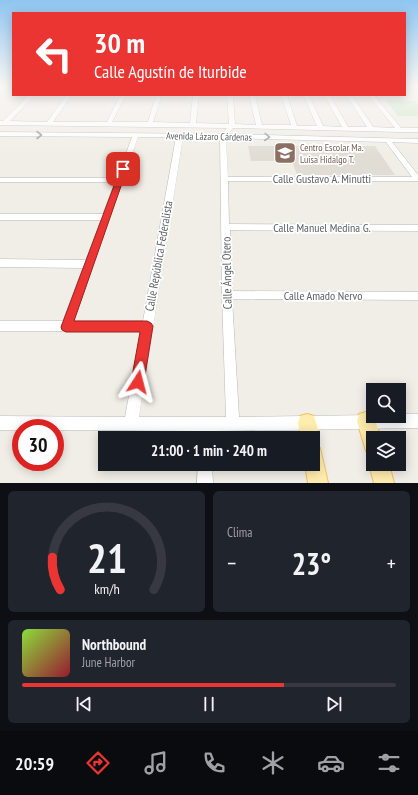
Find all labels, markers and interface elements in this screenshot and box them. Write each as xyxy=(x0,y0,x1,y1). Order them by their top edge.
text: 30 m xyxy=(94,24,145,61)
icon: left xyxy=(28,28,80,80)
text: Calle Agustín de Iturbide xyxy=(94,60,247,83)
street label: Avenida Lázaro Cárdenas xyxy=(166,129,253,144)
one-way arrow xyxy=(36,131,42,139)
one-way arrow xyxy=(264,133,270,142)
school or university icon: Centro Escolar Ma. Luisa Hidalgo T. xyxy=(272,140,298,166)
place label: Centro Escolar Ma. Luisa Hidalgo T. xyxy=(300,141,364,166)
pin xyxy=(106,152,140,186)
icon: arrive xyxy=(112,158,134,180)
street label: Calle Gustavo A. Minutti xyxy=(273,171,371,186)
street label: Calle República Federalista xyxy=(141,199,176,312)
street label: Calle Manuel Medina G. xyxy=(273,220,371,235)
street label: Calle Ángel Otero xyxy=(218,237,235,309)
street label: Calle Amado Nervo xyxy=(284,288,362,303)
position arrow xyxy=(117,361,159,403)
map controls xyxy=(366,383,406,471)
button: search xyxy=(366,383,406,423)
speed limit sign: 30 xyxy=(12,419,64,471)
button: layers xyxy=(366,431,406,471)
text: 21:00 · 1 min · 240 m xyxy=(151,441,267,460)
text: Clima xyxy=(227,524,252,541)
text: 21 xyxy=(87,530,126,583)
text: 23° xyxy=(292,544,331,583)
text: − xyxy=(227,549,236,577)
text: + xyxy=(387,549,396,577)
text: km/h xyxy=(94,578,119,597)
text: Northbound xyxy=(82,635,146,654)
text: June Harbor xyxy=(82,654,135,671)
icon: previous xyxy=(73,693,95,715)
icon: pause xyxy=(198,693,220,715)
icon: next xyxy=(323,693,345,715)
icon: directions xyxy=(84,749,112,777)
icon: music xyxy=(142,749,170,777)
icon: phone xyxy=(200,749,228,777)
icon: climate xyxy=(259,749,287,777)
icon: car xyxy=(317,749,345,777)
icon: filters xyxy=(375,749,403,777)
text: 20:59 xyxy=(15,752,54,775)

